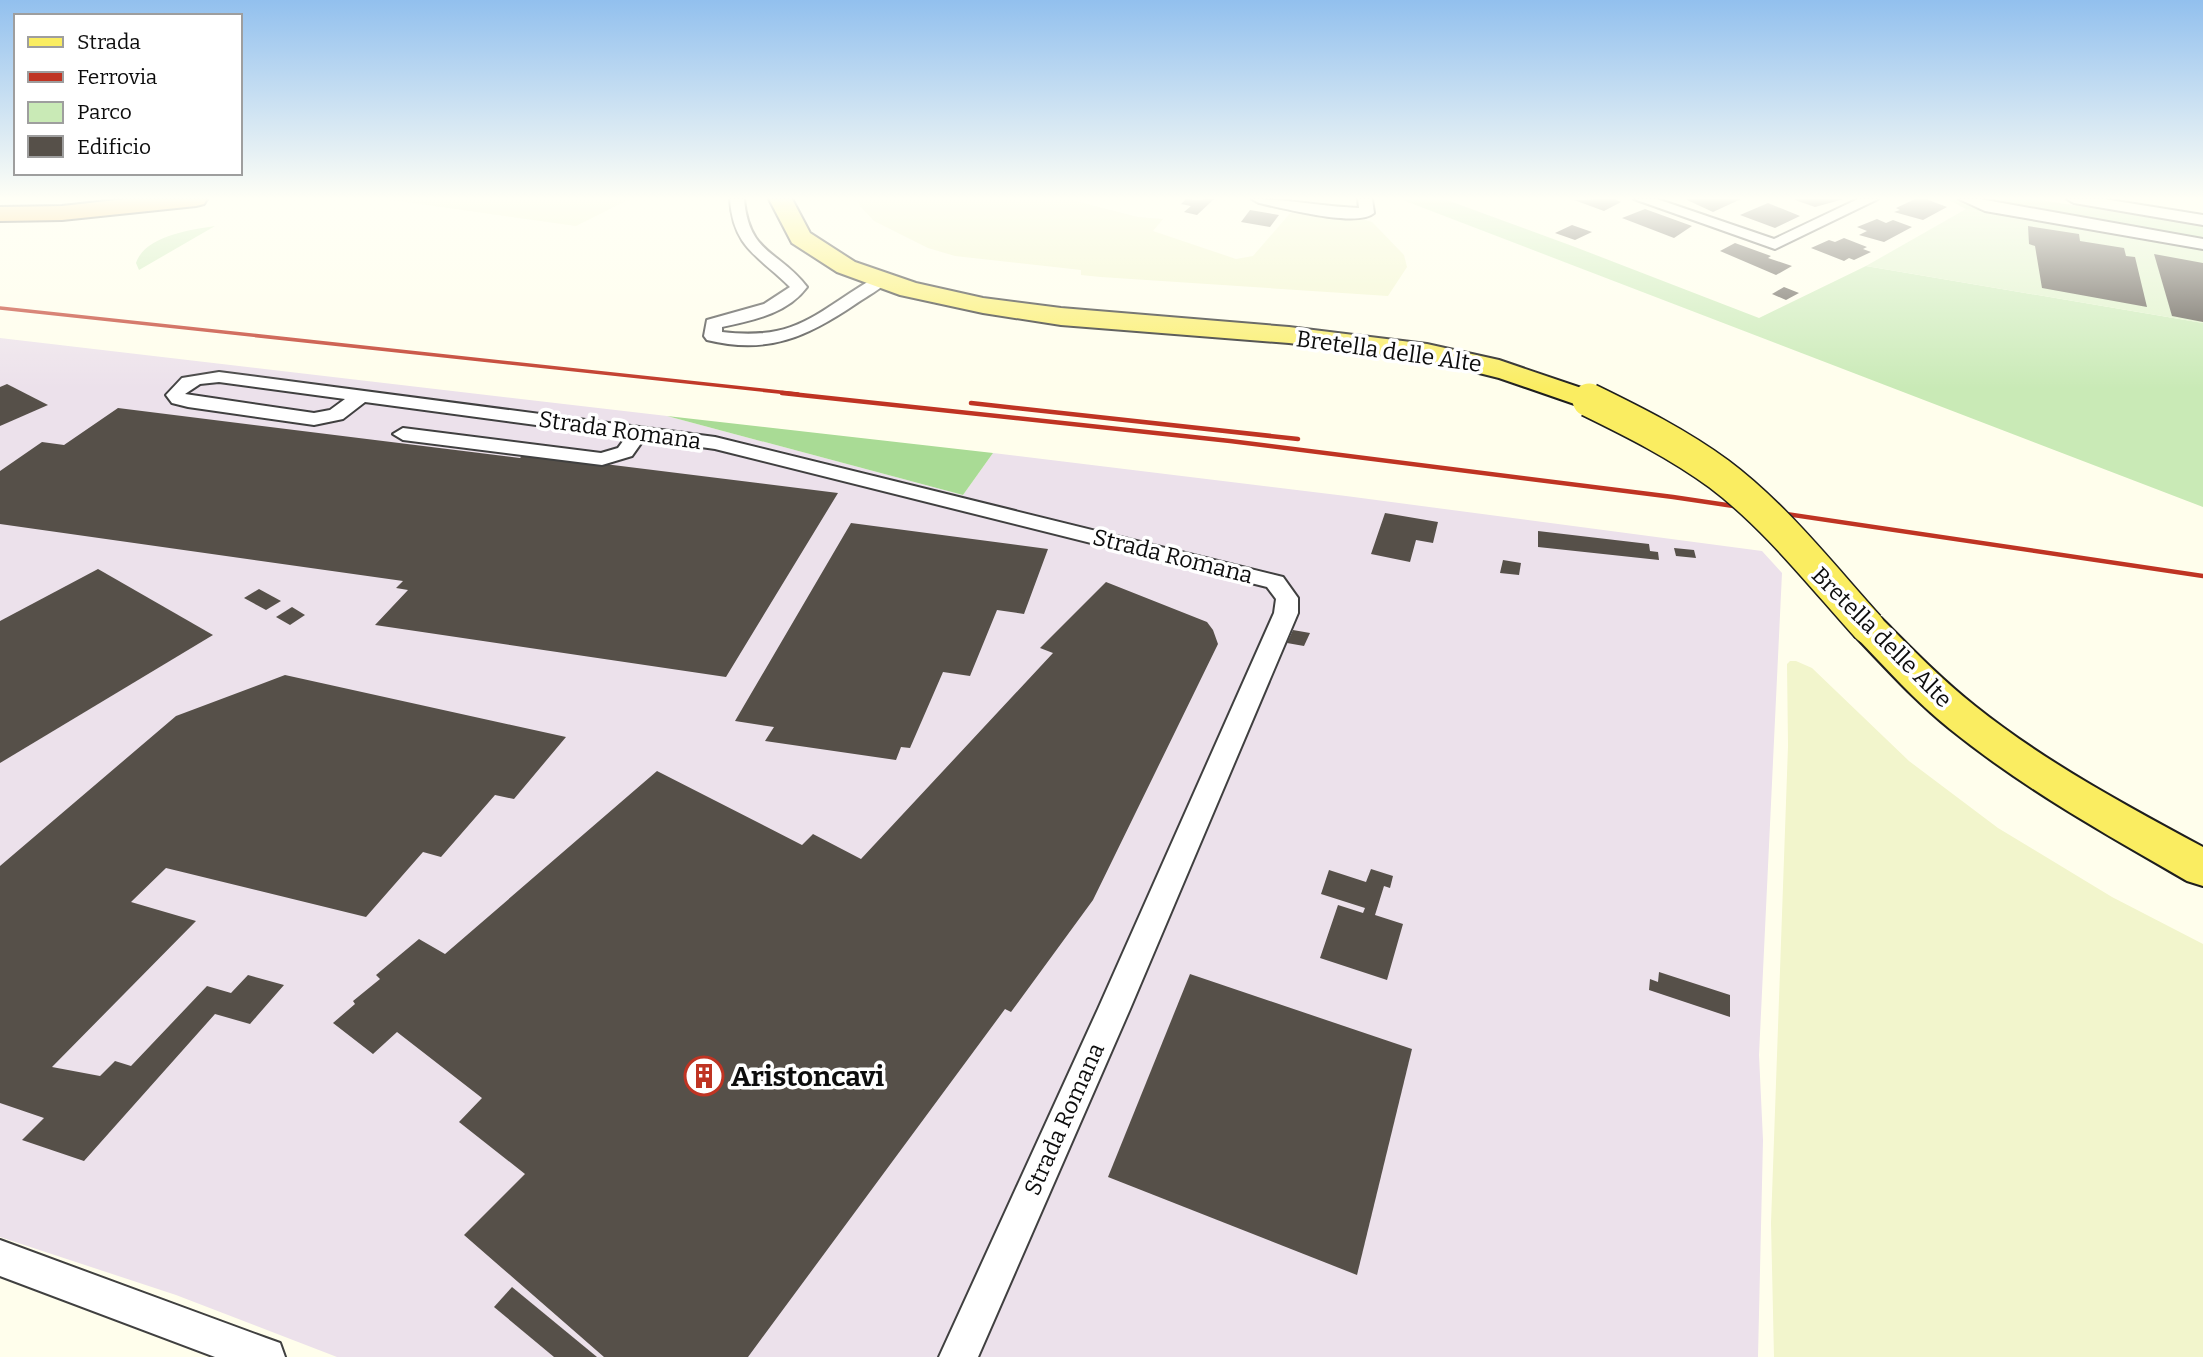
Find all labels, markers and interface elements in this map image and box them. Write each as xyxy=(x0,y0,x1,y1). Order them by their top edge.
legend xyxy=(14,14,242,175)
text: Strada xyxy=(77,29,141,55)
text: Ferrovia xyxy=(77,64,158,90)
text: Parco xyxy=(77,99,132,125)
text: Edificio xyxy=(77,134,151,160)
street label: Bretella delle Alte xyxy=(1294,324,1484,378)
street label: Strada Romana xyxy=(537,405,704,455)
street label: Strada Romana xyxy=(1090,523,1256,590)
street label: Bretella delle Alte xyxy=(1806,561,1958,713)
street label: Strada Romana xyxy=(1018,1038,1110,1200)
building icon: Aristoncavi xyxy=(683,1055,725,1097)
place label: Aristoncavi xyxy=(731,1060,884,1093)

